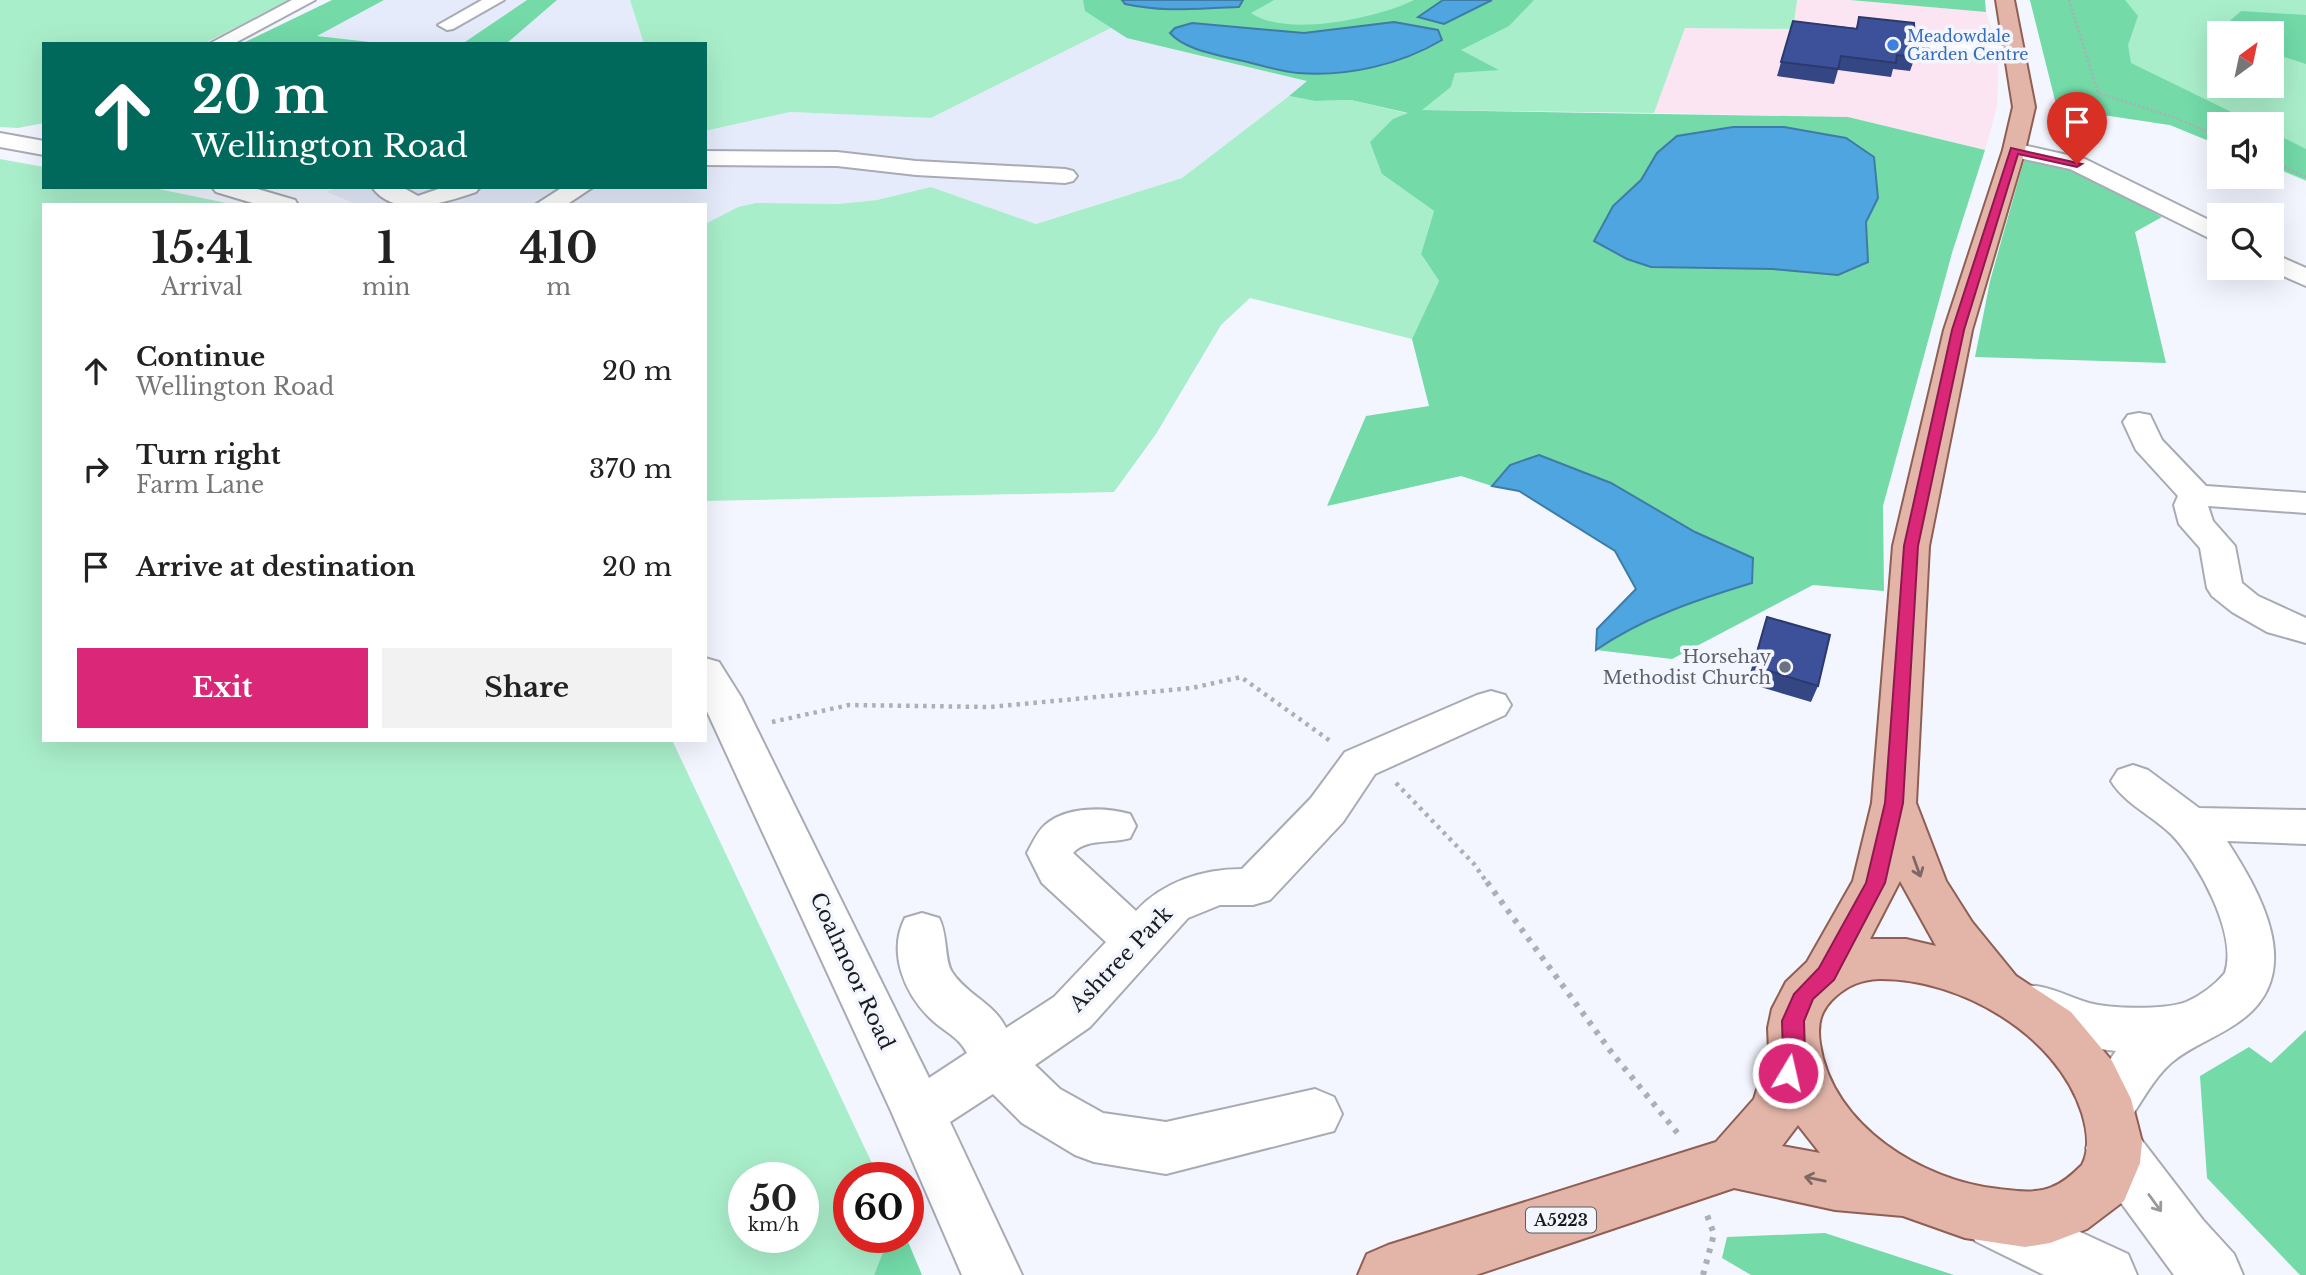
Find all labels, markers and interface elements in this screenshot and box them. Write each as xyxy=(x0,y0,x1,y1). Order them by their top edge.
north arrow xyxy=(2207,21,2284,98)
map controls xyxy=(2207,21,2284,280)
place label: Meadowdale Garden Centre xyxy=(1907,26,2029,64)
marker: Meadowdale Garden Centre xyxy=(1885,37,1901,53)
text: 20 m xyxy=(192,65,328,126)
icon: ahead xyxy=(77,70,168,161)
pin xyxy=(2047,92,2107,164)
icon: arrive xyxy=(2058,103,2096,141)
button: sound xyxy=(2207,112,2284,189)
text: Wellington Road xyxy=(192,126,468,166)
button: search xyxy=(2207,203,2284,280)
text: 15:41 xyxy=(151,222,253,274)
text: 1 xyxy=(377,222,395,274)
text: 410 xyxy=(520,222,598,274)
text: Arrival xyxy=(161,273,243,301)
text: min xyxy=(362,273,410,301)
text: m xyxy=(546,273,571,301)
text: Continue xyxy=(136,341,265,373)
icon: ahead xyxy=(77,352,115,390)
text: 20 m xyxy=(602,355,672,387)
text: Wellington Road xyxy=(136,373,334,401)
text: Turn right xyxy=(136,439,281,471)
icon: right xyxy=(77,450,115,488)
text: 370 m xyxy=(589,453,672,485)
text: Farm Lane xyxy=(136,471,264,499)
icon: arrive xyxy=(77,548,115,586)
text: Arrive at destination xyxy=(136,551,416,583)
text: 20 m xyxy=(602,551,672,583)
place label: Horsehay Methodist Church xyxy=(1603,646,1771,689)
button: Exit xyxy=(77,648,368,728)
button: Share xyxy=(382,648,672,728)
marker: Horsehay Methodist Church xyxy=(1777,659,1793,675)
one-way arrow xyxy=(1912,855,1925,877)
street label: Coalmoor Road xyxy=(804,888,900,1054)
street label: Ashtree Park xyxy=(1063,901,1178,1018)
position arrow xyxy=(1751,1036,1825,1110)
speed limit sign: 60 xyxy=(833,1162,924,1253)
one-way arrow xyxy=(1804,1171,1827,1185)
text: 50 xyxy=(750,1177,797,1220)
one-way arrow xyxy=(2147,1193,2162,1212)
road number: A5223 xyxy=(1526,1208,1596,1232)
text: km/h xyxy=(748,1214,799,1236)

